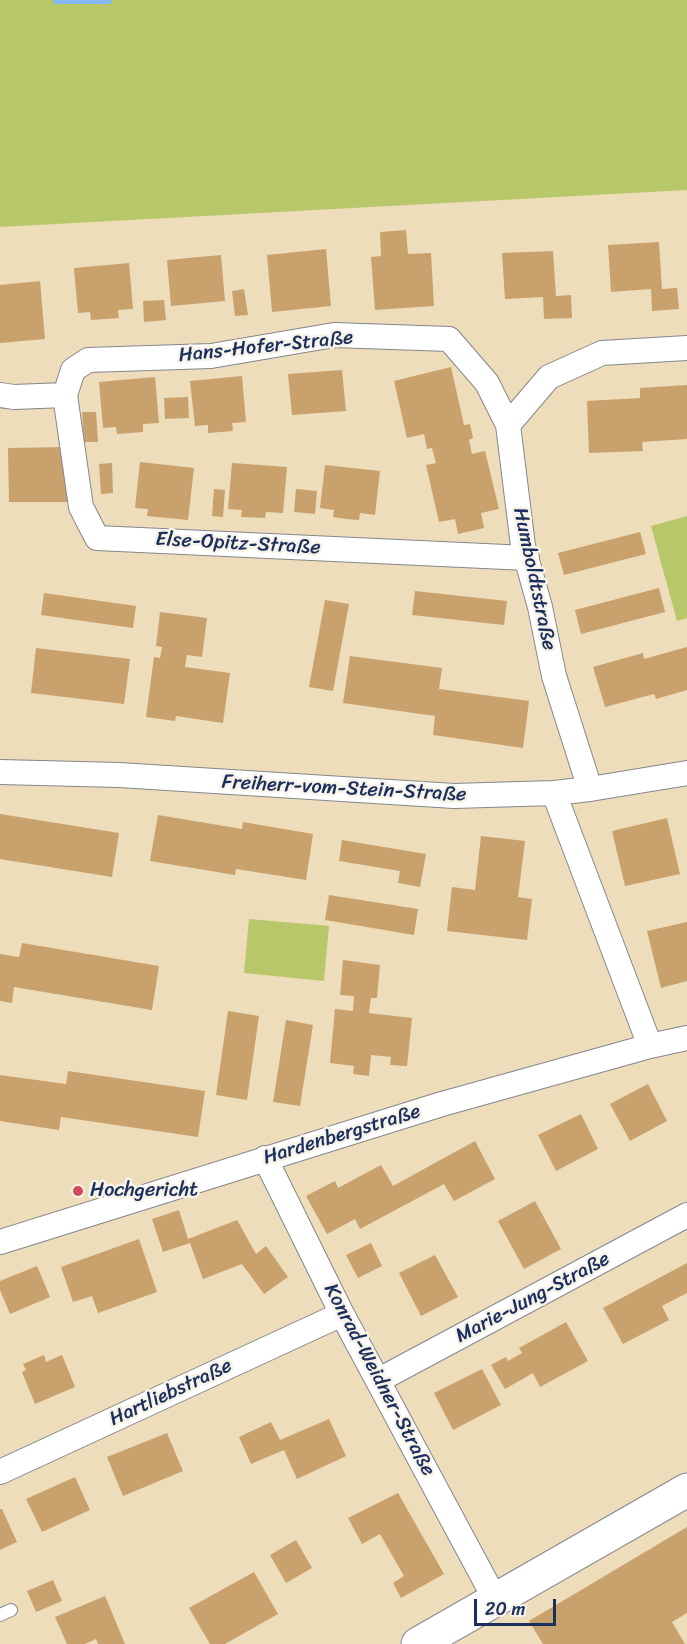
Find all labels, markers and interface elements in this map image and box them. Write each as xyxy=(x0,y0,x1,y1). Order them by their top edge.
street label: Hans-Hofer-Straße xyxy=(178,326,354,368)
street label: Humboldtstraße xyxy=(507,505,561,653)
street label: Else-Opitz-Straße xyxy=(155,528,321,560)
street label: Freiherr-vom-Stein-Straße xyxy=(221,771,467,807)
street label: Hardenbergstraße xyxy=(260,1100,424,1170)
place label: Hochgericht xyxy=(90,1179,198,1203)
marker: Hochgericht xyxy=(71,1184,85,1198)
street label: Marie-Jung-Straße xyxy=(452,1247,614,1349)
street label: Konrad-Weidner-Straße xyxy=(318,1280,440,1480)
street label: Hartliebstraße xyxy=(106,1354,236,1432)
scale bar xyxy=(477,1587,560,1625)
text: 20 m xyxy=(485,1593,525,1625)

